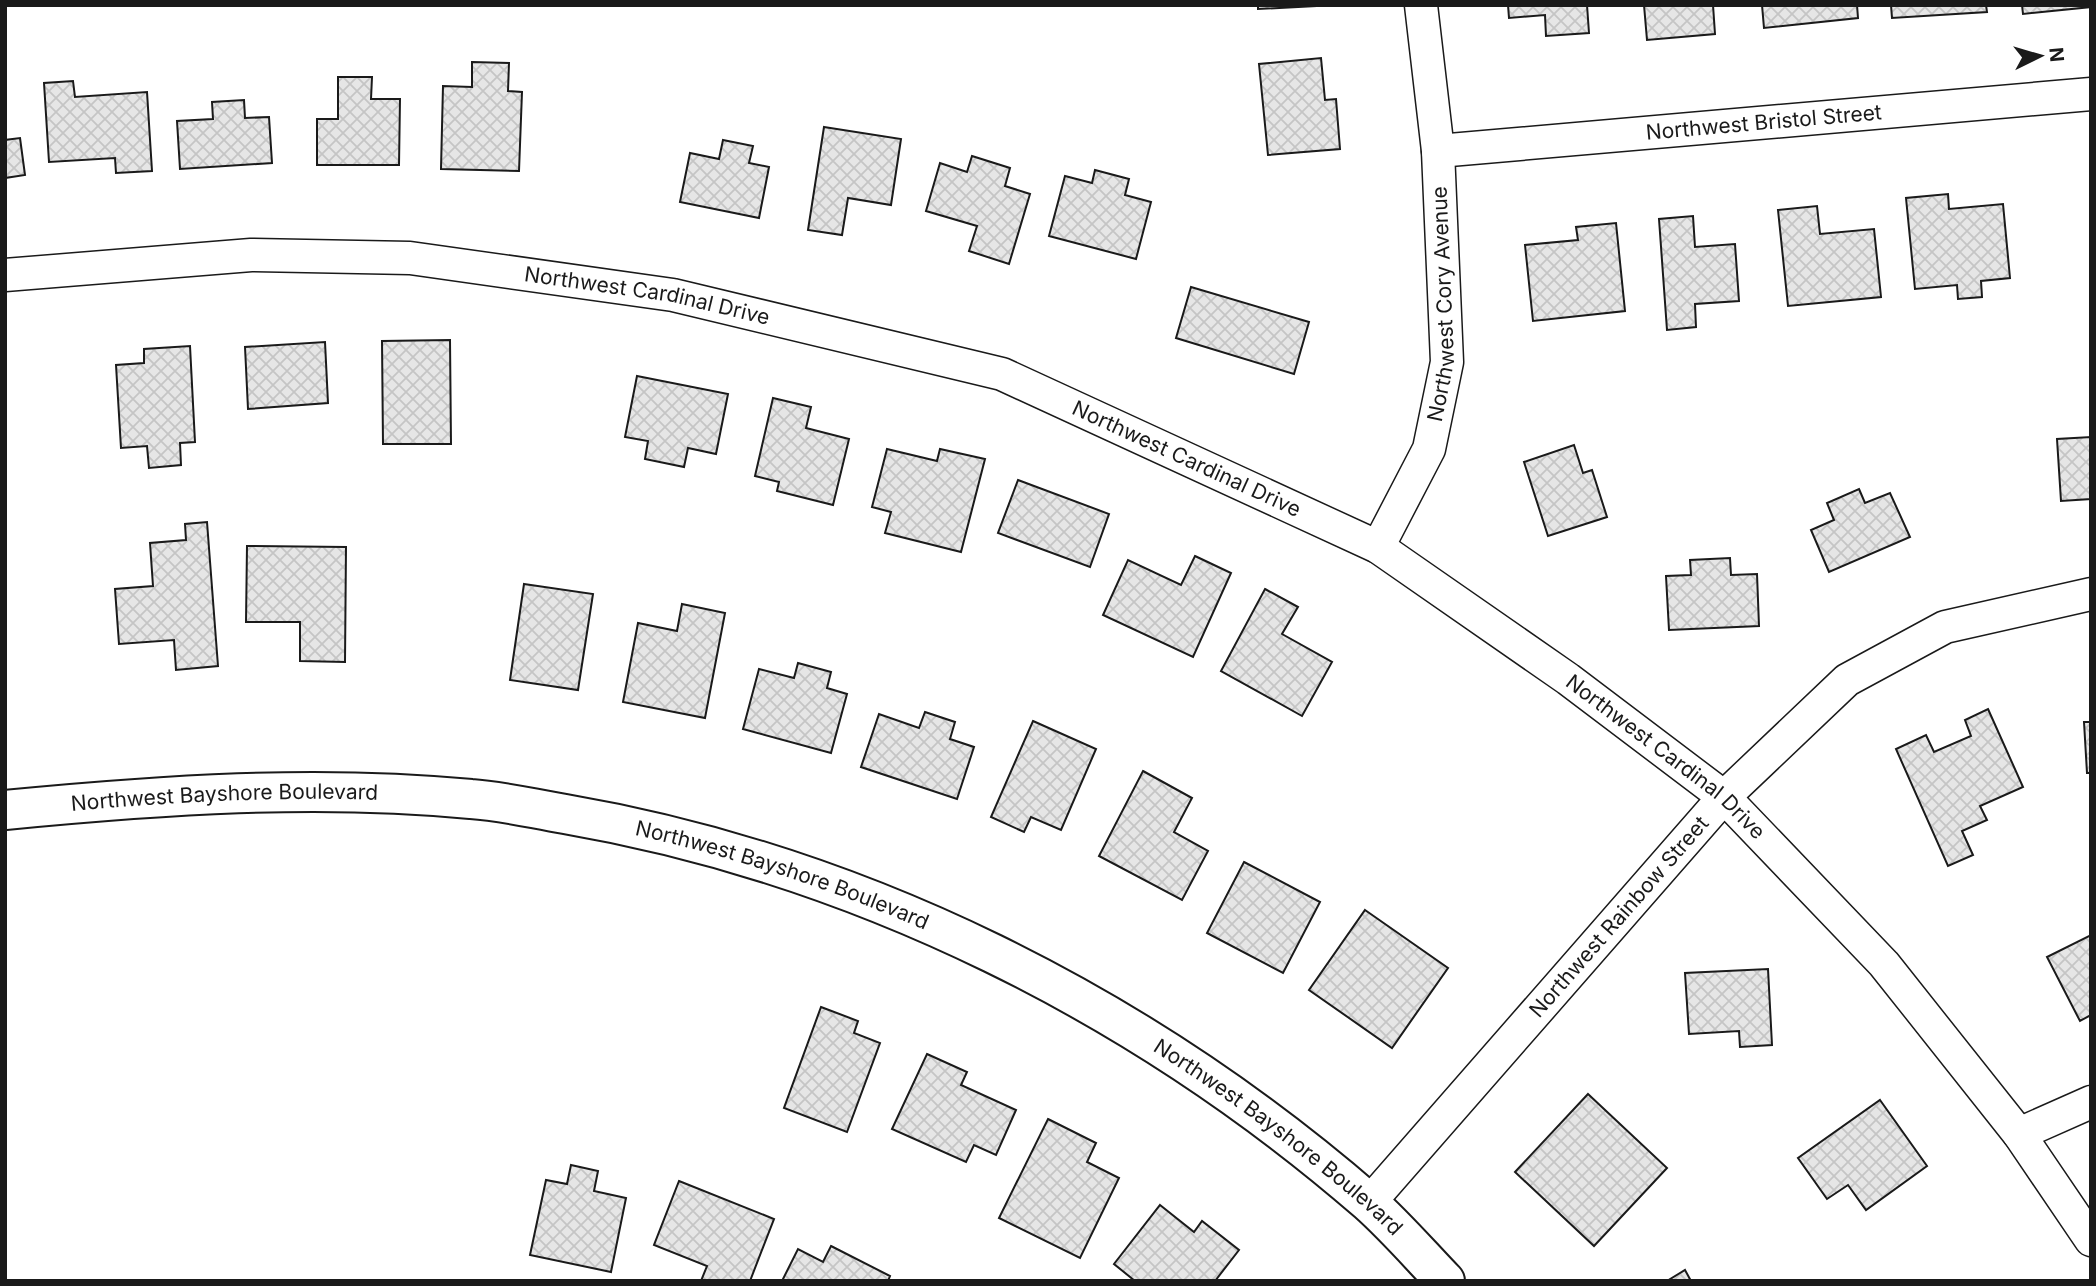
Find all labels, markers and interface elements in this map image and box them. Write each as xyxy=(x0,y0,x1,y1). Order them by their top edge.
north arrow xyxy=(2005,21,2075,91)
text: N xyxy=(2044,46,2069,63)
street label: Northwest Bristol Street xyxy=(1645,99,1883,145)
street label: Northwest Cory Avenue xyxy=(1422,186,1459,424)
street label: Northwest Cardinal Drive xyxy=(523,261,772,330)
street label: Northwest Cardinal Drive xyxy=(1069,395,1305,522)
street label: Northwest Cardinal Drive xyxy=(1561,669,1771,844)
street label: Northwest Bayshore Boulevard xyxy=(70,779,378,816)
street label: Northwest Rainbow Street xyxy=(1524,811,1714,1022)
street label: Northwest Bayshore Boulevard xyxy=(633,815,933,934)
street label: Northwest Bayshore Boulevard xyxy=(1149,1033,1408,1240)

